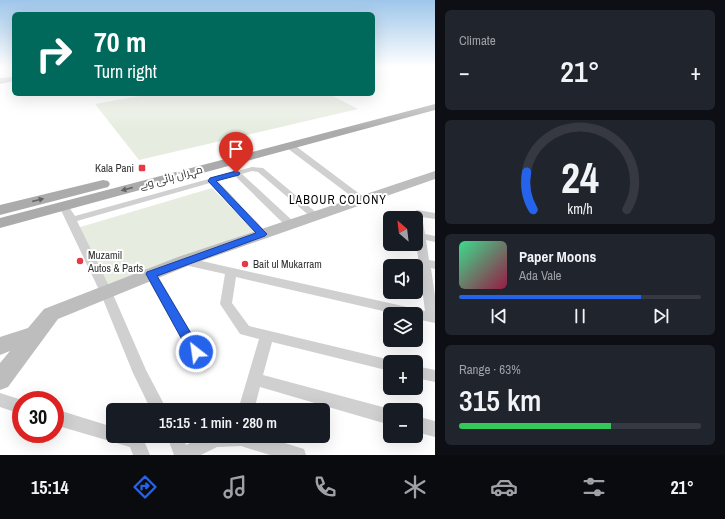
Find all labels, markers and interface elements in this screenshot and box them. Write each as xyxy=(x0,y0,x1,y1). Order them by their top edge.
text: 70 m xyxy=(94,23,146,61)
icon: right xyxy=(28,28,80,80)
text: Climate xyxy=(459,32,496,49)
text: 21° xyxy=(560,51,600,91)
text: − xyxy=(459,57,470,87)
text: + xyxy=(690,57,701,87)
text: Turn right xyxy=(94,59,157,84)
pin xyxy=(219,132,253,173)
icon: arrive xyxy=(225,138,247,160)
text: 24 xyxy=(561,150,599,206)
place label: Kala Pani xyxy=(95,161,134,175)
street label: مہران ہائی وے xyxy=(138,162,204,193)
marker: Kala Pani xyxy=(137,163,147,173)
one-way arrow xyxy=(120,186,132,192)
district label: LABOUR COLONY xyxy=(289,192,387,208)
one-way arrow xyxy=(32,197,44,203)
text: km/h xyxy=(567,199,593,218)
north arrow xyxy=(383,211,423,251)
map controls xyxy=(383,211,423,443)
text: Paper Moons xyxy=(519,246,596,267)
place label: Muzamil Autos & Parts xyxy=(87,248,144,275)
marker: Muzamil Autos & Parts xyxy=(75,256,85,266)
place label: Bait ul Mukarram xyxy=(253,257,322,271)
marker: Bait ul Mukarram xyxy=(240,259,250,269)
button: sound xyxy=(383,259,423,299)
text: Ada Vale xyxy=(519,267,561,284)
icon: previous xyxy=(488,305,510,327)
icon: pause xyxy=(569,305,591,327)
icon: next xyxy=(650,305,672,327)
button: layers xyxy=(383,307,423,347)
position arrow xyxy=(175,331,217,373)
button: + xyxy=(383,355,423,395)
text: Range · 63% xyxy=(459,361,521,378)
text: 315 km xyxy=(459,380,541,420)
speed limit sign: 30 xyxy=(12,391,64,443)
button: − xyxy=(383,403,423,443)
text: 15:15 · 1 min · 280 m xyxy=(159,412,277,433)
icon: directions xyxy=(131,473,159,501)
icon: music xyxy=(221,473,249,501)
icon: phone xyxy=(311,473,339,501)
icon: climate xyxy=(401,473,429,501)
icon: car xyxy=(490,473,518,501)
icon: filters xyxy=(580,473,608,501)
text: 15:14 xyxy=(31,475,69,500)
text: 21° xyxy=(670,475,694,500)

